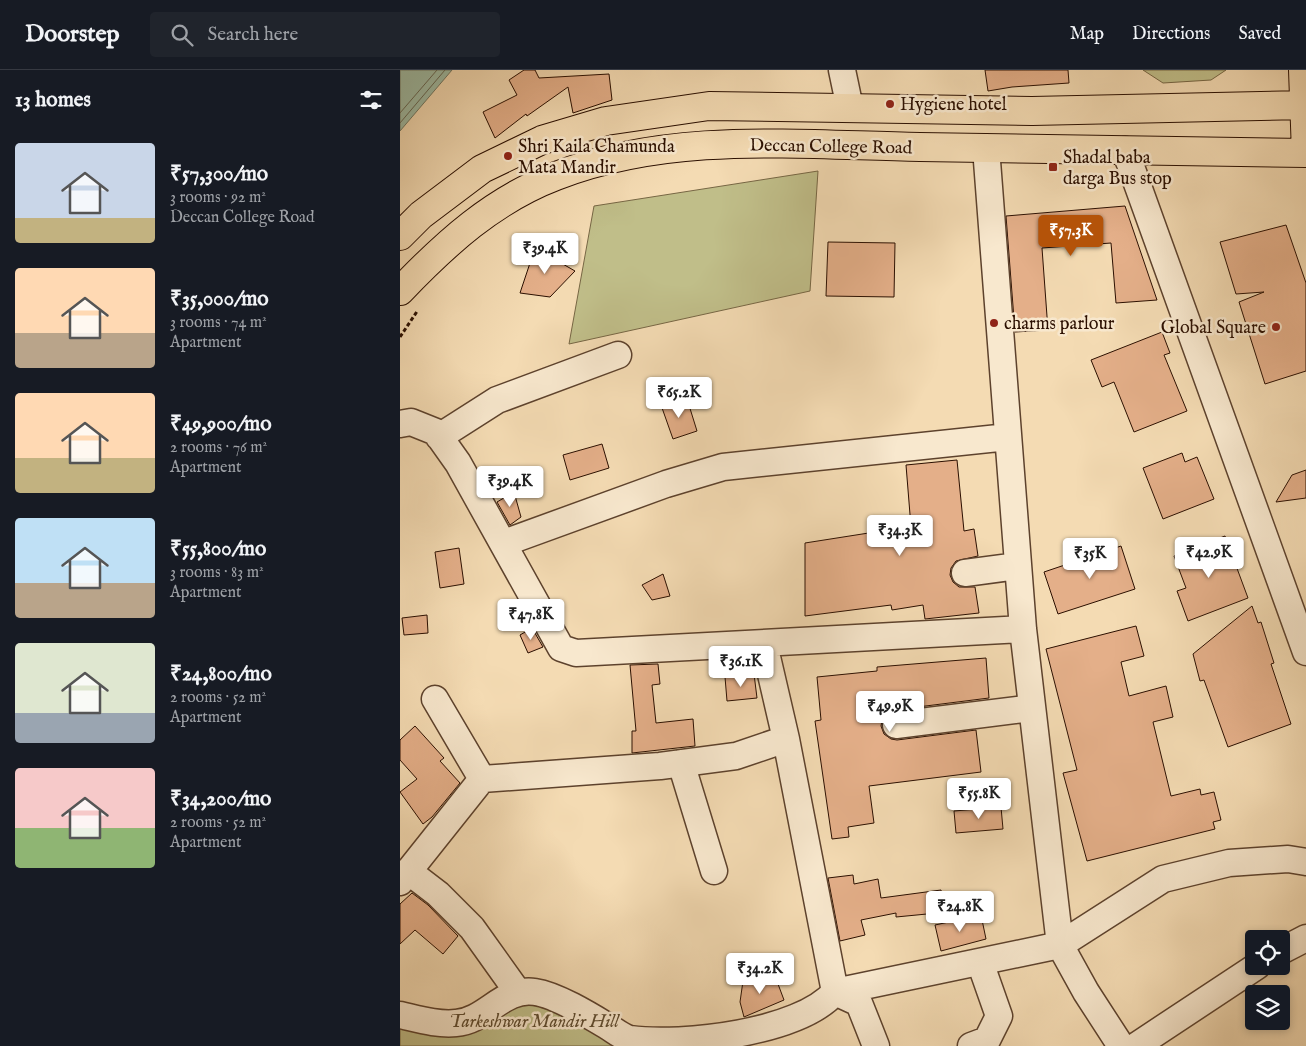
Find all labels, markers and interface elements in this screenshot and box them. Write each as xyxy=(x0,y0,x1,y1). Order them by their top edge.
search box xyxy=(150,12,500,57)
text: Doorstep xyxy=(25,19,120,50)
icon: search xyxy=(168,21,196,49)
text: Search here xyxy=(208,23,298,47)
text: Map xyxy=(1070,23,1104,46)
text: Directions xyxy=(1132,23,1210,46)
text: Saved xyxy=(1238,23,1281,46)
icon: filters xyxy=(357,86,385,114)
text: 13 homes xyxy=(15,87,91,114)
place label: Hygiene hotel xyxy=(900,94,1007,117)
marker: Hygiene hotel xyxy=(884,98,896,110)
street label: Deccan College Road xyxy=(749,135,913,160)
place label: Shri Kaila Chamunda Mata Mandir xyxy=(518,136,675,180)
place label: Shadal baba darga Bus stop xyxy=(1063,147,1172,191)
marker: Shri Kaila Chamunda Mata Mandir xyxy=(502,150,514,162)
text: ₹57,300/mo xyxy=(170,161,268,188)
marker: Shadal baba darga Bus stop xyxy=(1047,161,1059,173)
icon: home xyxy=(55,163,115,223)
text: 3 rooms · 92 m² xyxy=(170,188,266,208)
text: Deccan College Road xyxy=(170,208,315,228)
pin: ₹57.3K xyxy=(1030,214,1112,257)
text: ₹57.3K xyxy=(1049,221,1093,241)
pin: ₹39.4K xyxy=(504,232,586,275)
text: ₹39.4K xyxy=(522,239,568,259)
text: ₹35,000/mo xyxy=(170,286,269,313)
icon: home xyxy=(55,288,115,348)
text: 3 rooms · 74 m² xyxy=(170,313,267,333)
place label: charms parlour xyxy=(1004,313,1115,336)
marker: charms parlour xyxy=(988,317,1000,329)
place label: Global Square xyxy=(1161,317,1266,340)
marker: Global Square xyxy=(1270,321,1282,333)
text: Apartment xyxy=(170,333,241,353)
pin: ₹65.2K xyxy=(638,376,720,419)
text: ₹65.2K xyxy=(657,383,701,403)
text: ₹49,900/mo xyxy=(170,411,271,438)
icon: home xyxy=(55,413,115,473)
text: 2 rooms · 76 m² xyxy=(170,438,267,458)
text: Apartment xyxy=(170,458,241,478)
pin: ₹39.4K xyxy=(469,466,551,508)
text: ₹39.4K xyxy=(487,472,533,492)
pin: ₹34.3K xyxy=(859,514,941,557)
text: ₹34.3K xyxy=(878,521,922,541)
text: ₹55,800/mo xyxy=(170,536,266,563)
pin: ₹42.9K xyxy=(1168,536,1250,579)
icon: home xyxy=(55,538,115,598)
pin: ₹35K xyxy=(1060,538,1120,580)
text: ₹42.9K xyxy=(1186,543,1232,563)
text: ₹35K xyxy=(1074,544,1106,564)
text: 3 rooms · 83 m² xyxy=(170,563,264,583)
text: Apartment xyxy=(170,583,241,603)
pin: ₹47.8K xyxy=(490,598,572,641)
text: ₹47.8K xyxy=(508,605,554,625)
pin: ₹36.1K xyxy=(700,646,782,688)
text: ₹36.1K xyxy=(720,652,762,672)
text: ₹24,800/mo xyxy=(170,661,272,688)
icon: home xyxy=(55,663,115,723)
text: 2 rooms · 52 m² xyxy=(170,688,266,708)
pin: ₹49.9K xyxy=(849,690,931,733)
text: ₹49.9K xyxy=(867,697,913,717)
text: Apartment xyxy=(170,708,241,728)
pin: ₹55.8K xyxy=(938,778,1020,820)
text: ₹55.8K xyxy=(958,784,1000,804)
text: ₹34,200/mo xyxy=(170,786,271,813)
icon: home xyxy=(55,788,115,848)
text: 2 rooms · 52 m² xyxy=(170,813,266,833)
text: Apartment xyxy=(170,833,241,853)
pin: ₹24.8K xyxy=(919,890,1001,933)
text: ₹24.8K xyxy=(937,897,983,917)
map controls xyxy=(1245,930,1290,1030)
button: locate xyxy=(1245,930,1290,975)
pin: ₹34.2K xyxy=(719,952,801,995)
text: ₹34.2K xyxy=(737,959,783,979)
button: layers xyxy=(1245,985,1290,1030)
park label: Tarkeshwar Mandir Hill xyxy=(449,1011,621,1034)

